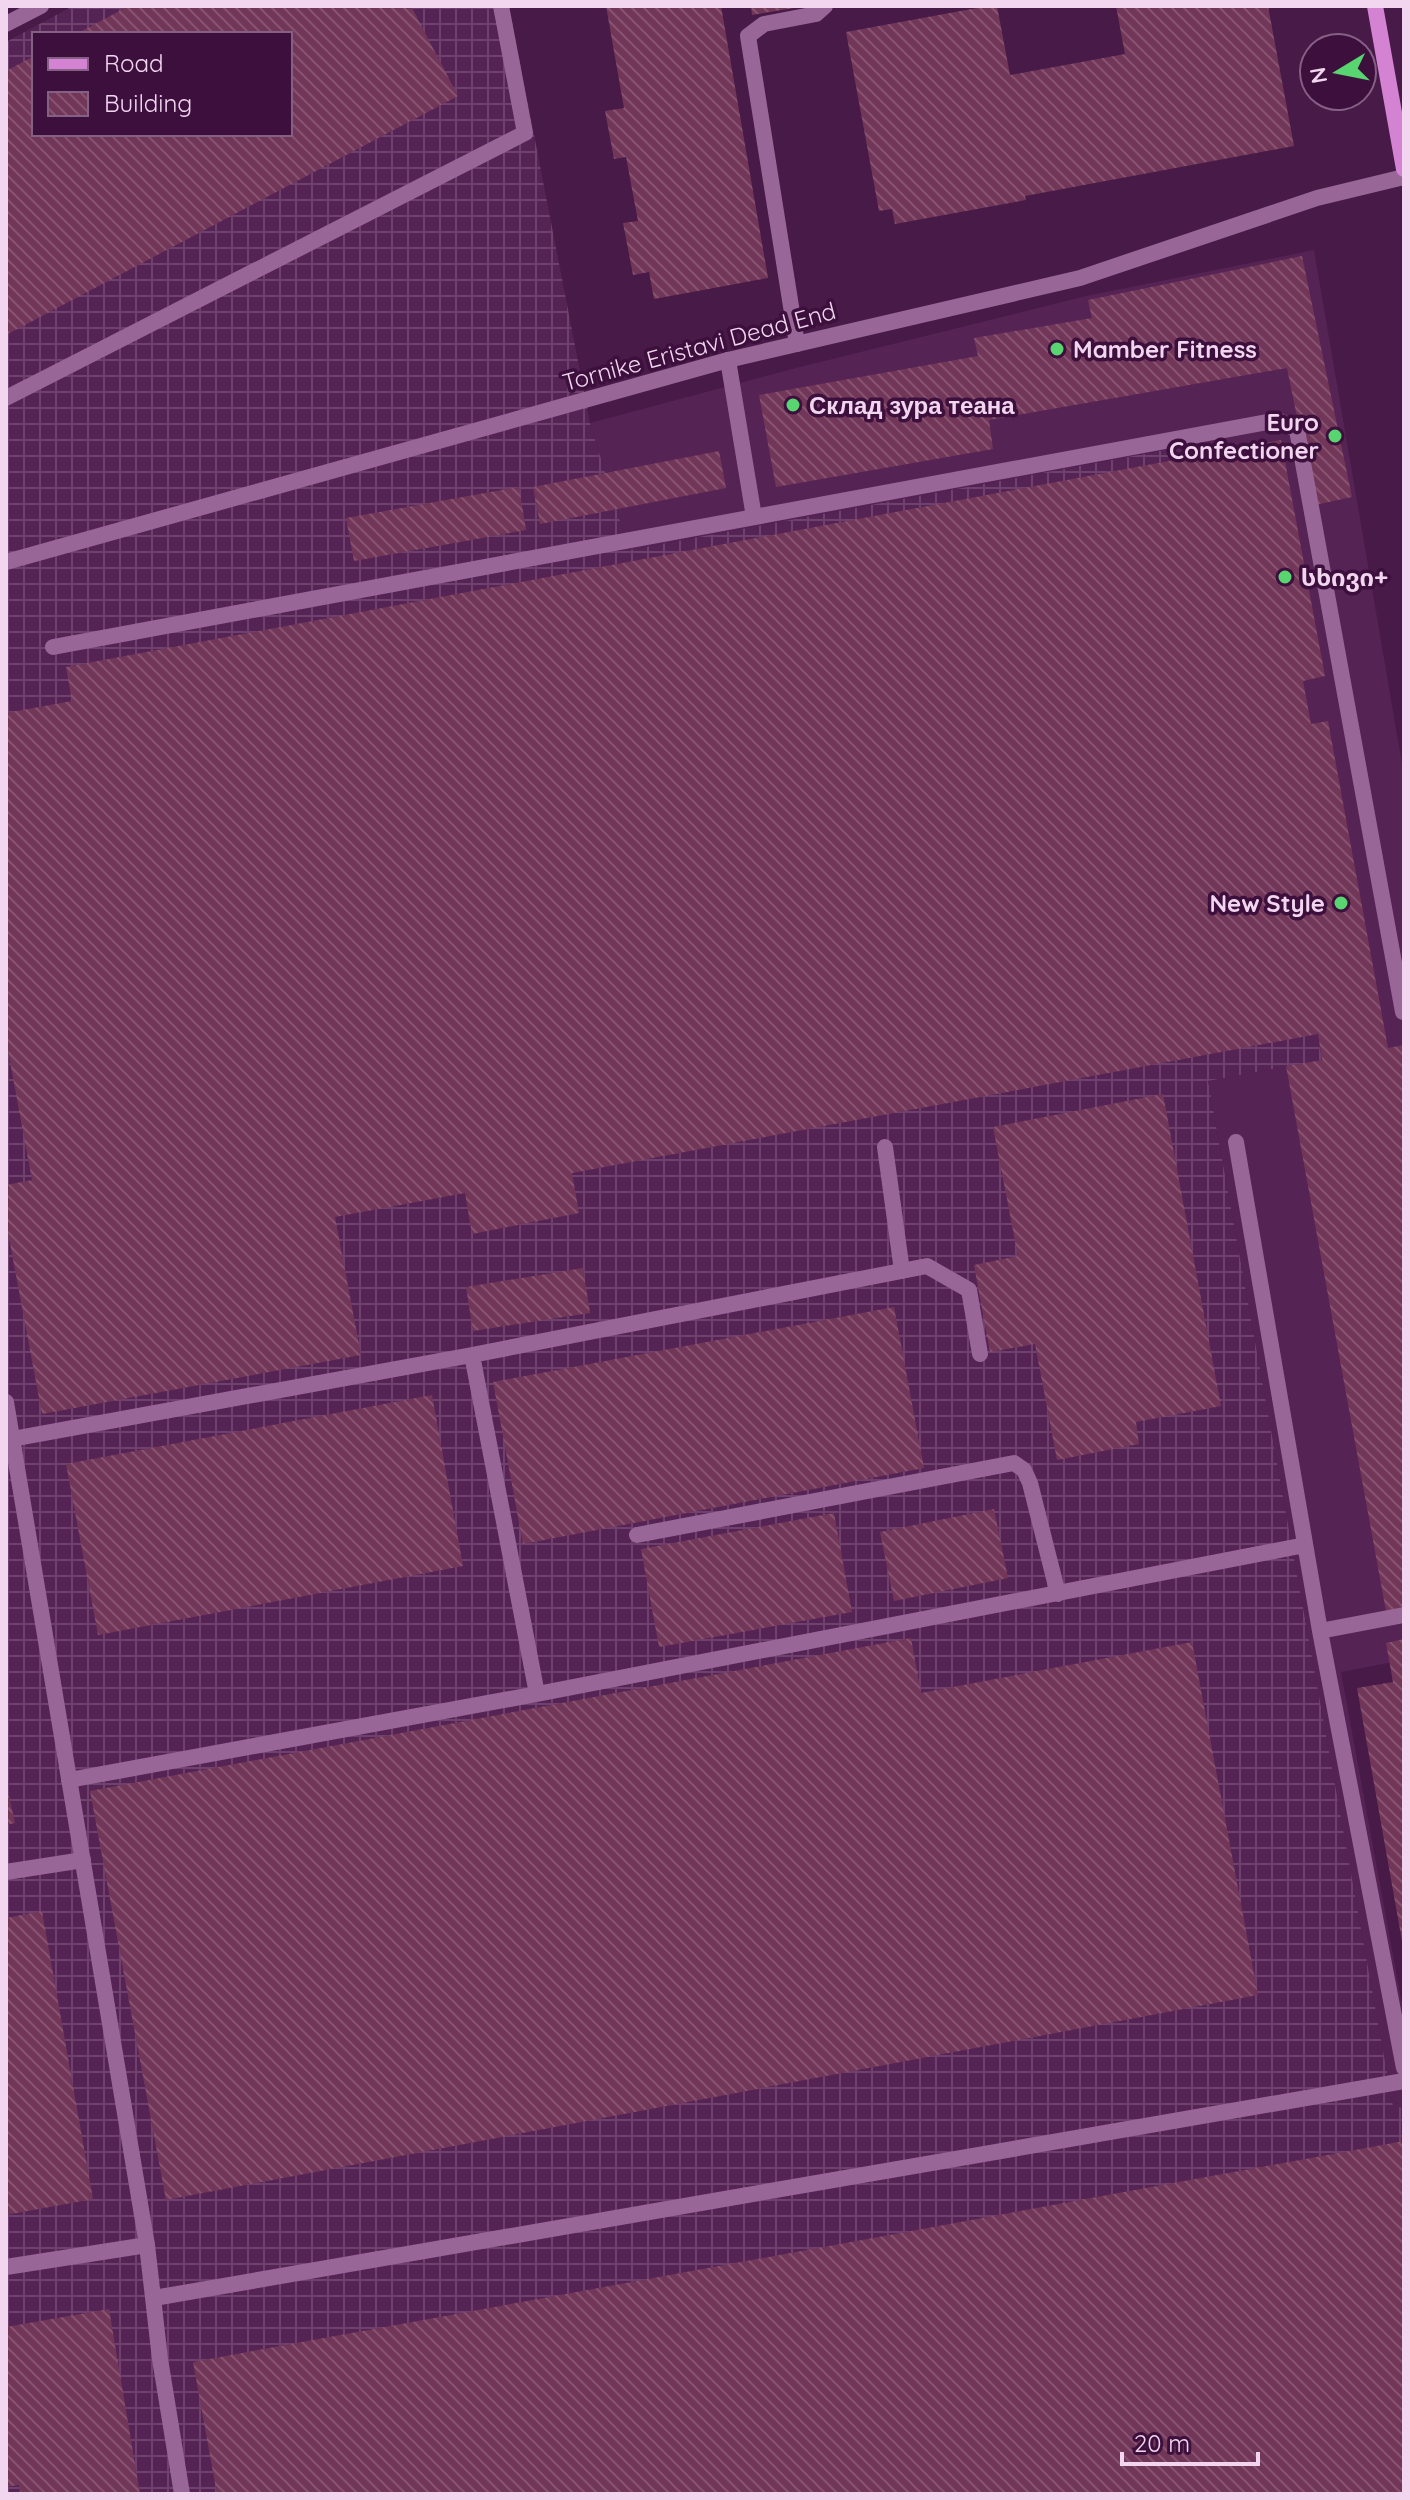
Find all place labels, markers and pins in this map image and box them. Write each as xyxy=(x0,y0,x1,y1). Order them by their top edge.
place label: Mamber Fitness xyxy=(1073,334,1257,364)
marker: Mamber Fitness xyxy=(1048,340,1066,358)
place label: Склад зура теана xyxy=(809,390,1015,420)
marker: Склад зура теана xyxy=(784,396,802,414)
place label: Euro Confectioner xyxy=(1169,407,1319,465)
marker: Euro Confectioner xyxy=(1326,427,1344,445)
place label: სხივი+ xyxy=(1301,562,1388,592)
marker: სხივი+ xyxy=(1276,568,1294,586)
place label: New Style xyxy=(1209,888,1325,918)
marker: New Style xyxy=(1332,894,1350,912)

